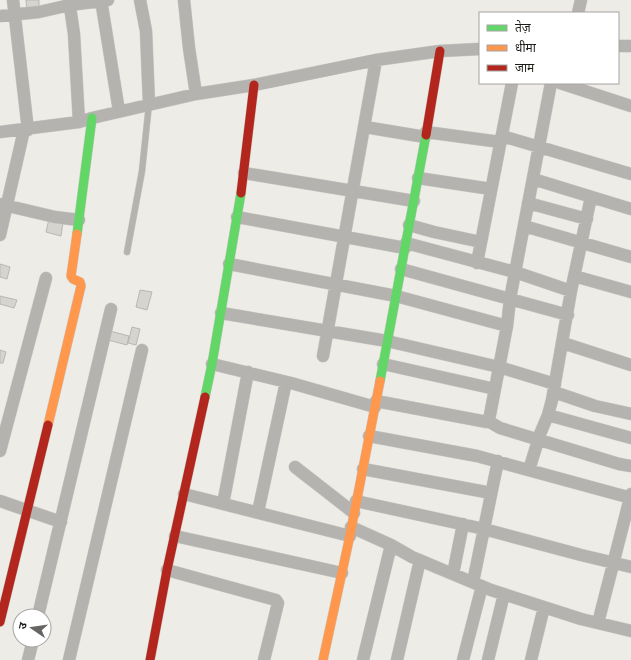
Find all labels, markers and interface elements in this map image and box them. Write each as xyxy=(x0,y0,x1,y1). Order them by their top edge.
legend xyxy=(479,12,619,84)
text: तेज़ xyxy=(515,20,532,36)
text: धीमा xyxy=(515,40,537,56)
text: जाम xyxy=(515,60,535,76)
north arrow xyxy=(12,608,52,648)
text: उ xyxy=(15,620,31,631)

